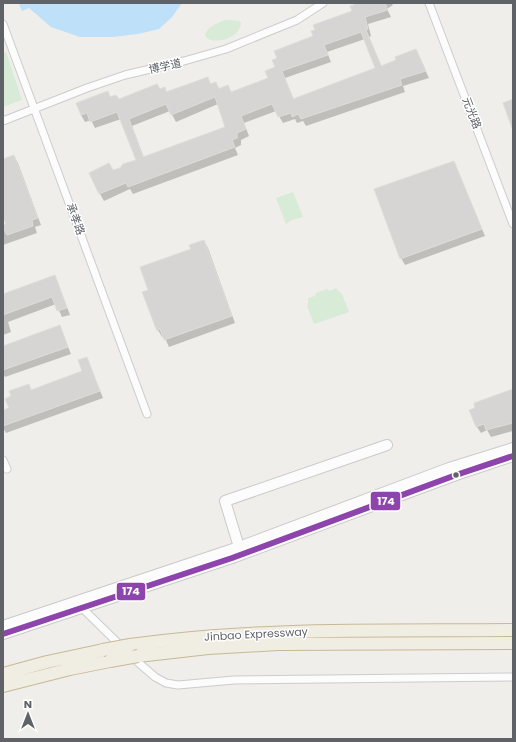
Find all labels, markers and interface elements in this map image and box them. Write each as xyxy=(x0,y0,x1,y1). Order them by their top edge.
street label: 博学道 xyxy=(147,54,183,78)
street label: 元光路 xyxy=(459,95,485,131)
street label: 承孝路 xyxy=(63,201,89,237)
unlabelled marker xyxy=(451,470,461,480)
line badge: 174 xyxy=(370,491,401,511)
text: 174 xyxy=(377,493,395,509)
line badge: 174 xyxy=(116,582,146,601)
text: 174 xyxy=(122,583,140,599)
street label: Jinbao Expressway xyxy=(204,623,309,645)
north arrow xyxy=(8,694,48,734)
text: N xyxy=(24,696,32,712)

